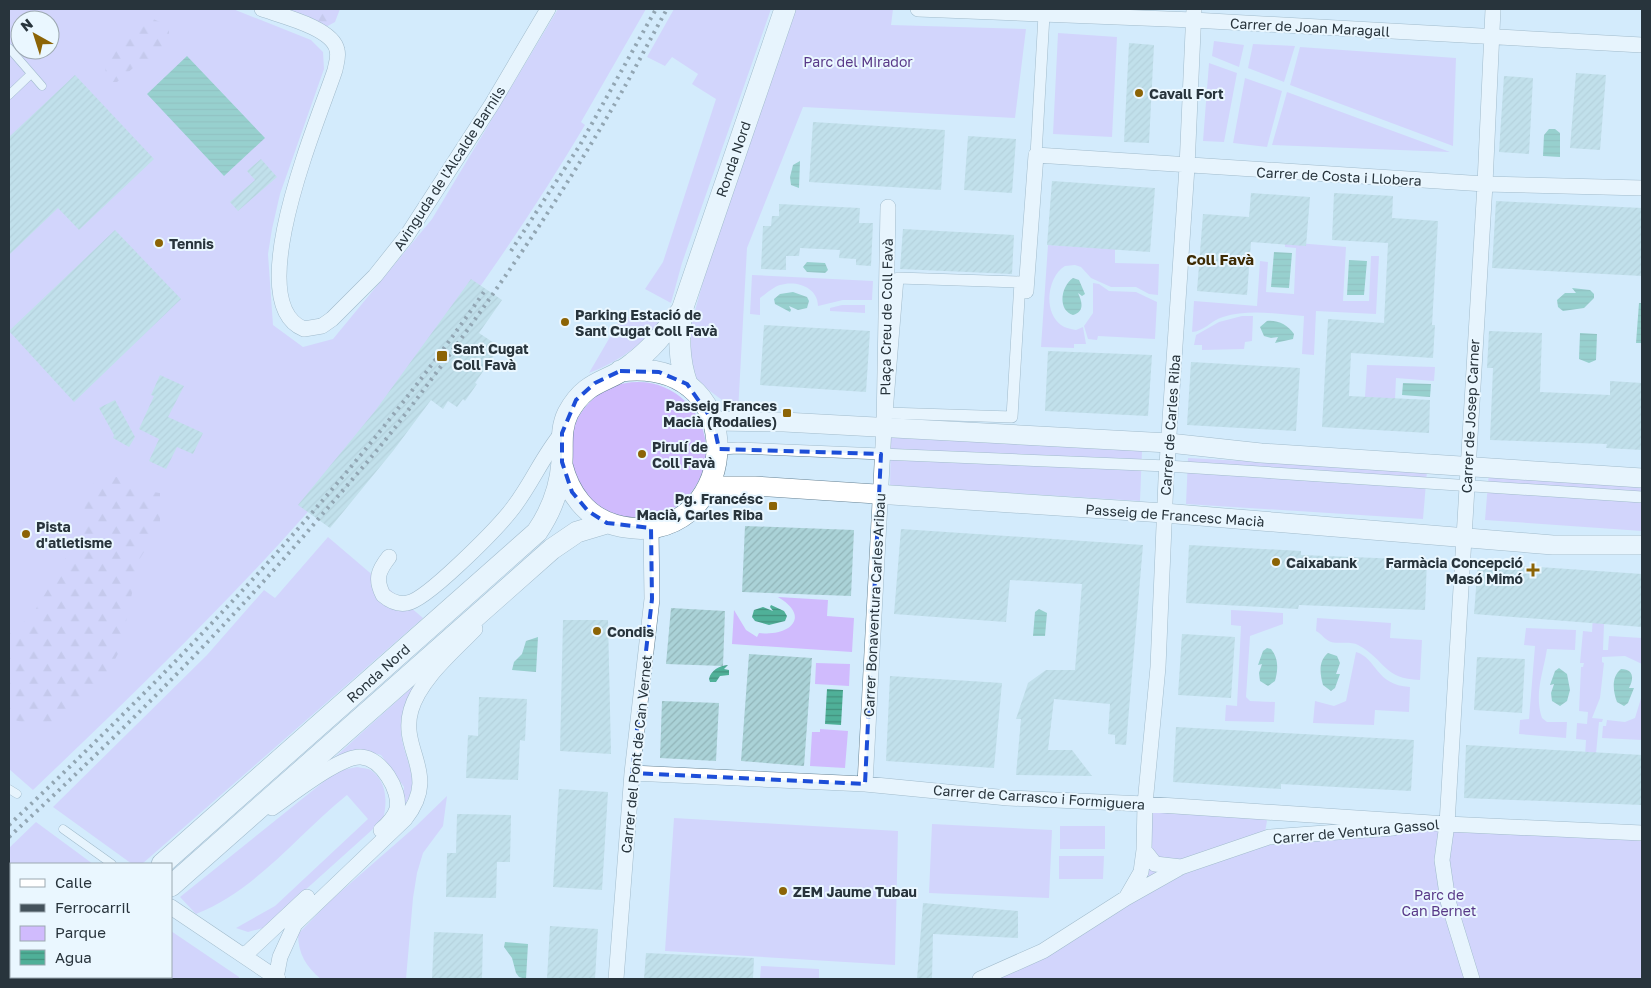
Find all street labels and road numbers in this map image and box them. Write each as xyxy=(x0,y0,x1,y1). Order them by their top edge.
street label: Carrer de Joan Maragall xyxy=(1229,14,1391,40)
street label: Avinguda de l'Alcalde Barnils xyxy=(389,83,509,253)
street label: Ronda Nord xyxy=(712,119,754,199)
street label: Carrer de Costa i Llobera xyxy=(1256,163,1422,189)
street label: Plaça Creu de Coll Favà xyxy=(876,238,896,396)
street label: Carrer de Josep Carner xyxy=(1457,338,1483,494)
street label: Carrer de Carles Riba xyxy=(1157,354,1183,496)
street label: Carrer Bonaventura Carles Aribau xyxy=(860,493,888,717)
street label: Passeig de Francesc Macià xyxy=(1085,500,1265,530)
street label: Ronda Nord xyxy=(343,640,413,706)
street label: Carrer del Pont de Can Vernet xyxy=(617,654,655,854)
street label: Carrer de Carrasco i Formiguera xyxy=(932,781,1146,813)
street label: Carrer de Ventura Gassol xyxy=(1272,815,1440,847)

